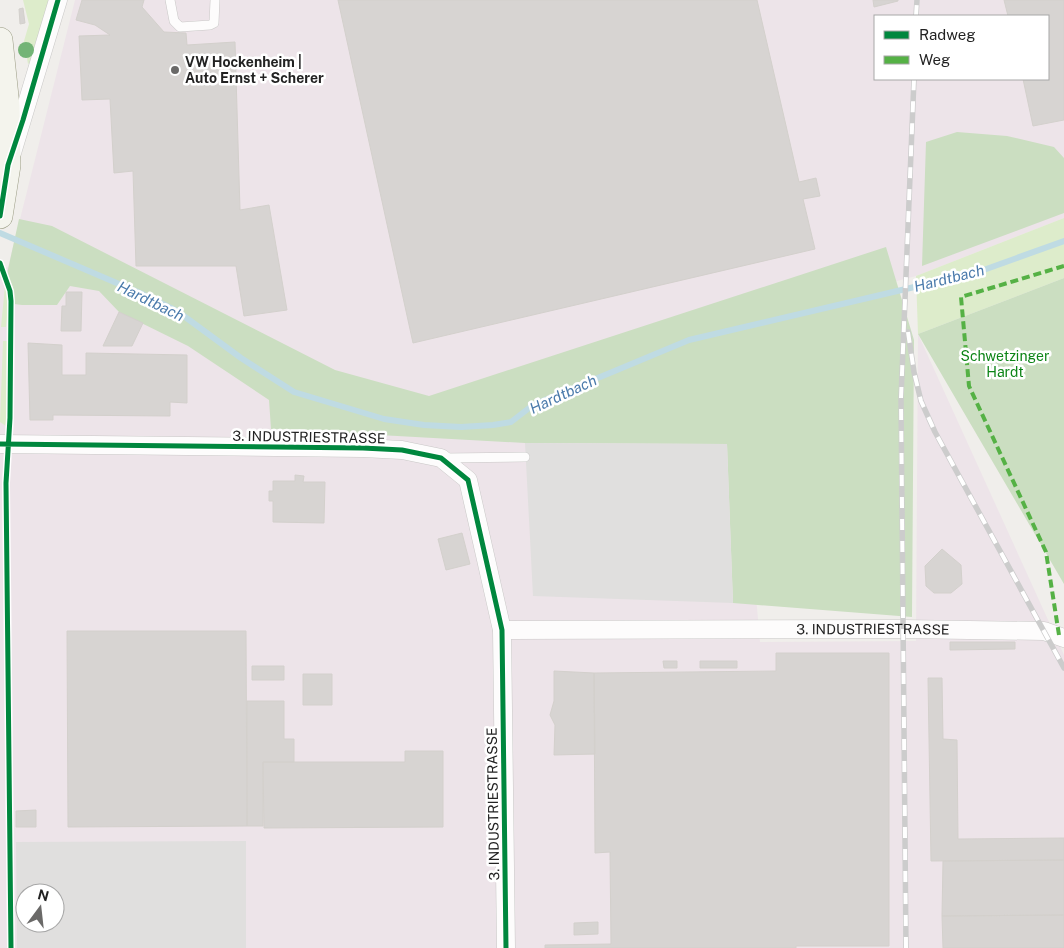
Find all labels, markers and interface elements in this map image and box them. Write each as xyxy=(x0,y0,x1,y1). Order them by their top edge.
legend xyxy=(874,15,1049,80)
text: Radweg xyxy=(919,26,976,43)
text: Weg xyxy=(919,51,950,68)
place label: VW Hockenheim | Auto Ernst + Scherer xyxy=(185,54,324,86)
marker: VW Hockenheim | Auto Ernst + Scherer xyxy=(169,64,181,76)
water label: Hardtbach xyxy=(912,261,986,295)
water label: Hardtbach xyxy=(115,278,187,324)
park label: Schwetzinger Hardt xyxy=(961,348,1049,380)
water label: Hardtbach xyxy=(527,371,599,417)
street label: 3. INDUSTRIESTRASSE xyxy=(232,428,386,446)
street label: 3. INDUSTRIESTRASSE xyxy=(796,621,950,638)
street label: 3. INDUSTRIESTRASSE xyxy=(484,727,502,881)
north arrow xyxy=(15,883,65,933)
text: N xyxy=(36,886,51,905)

